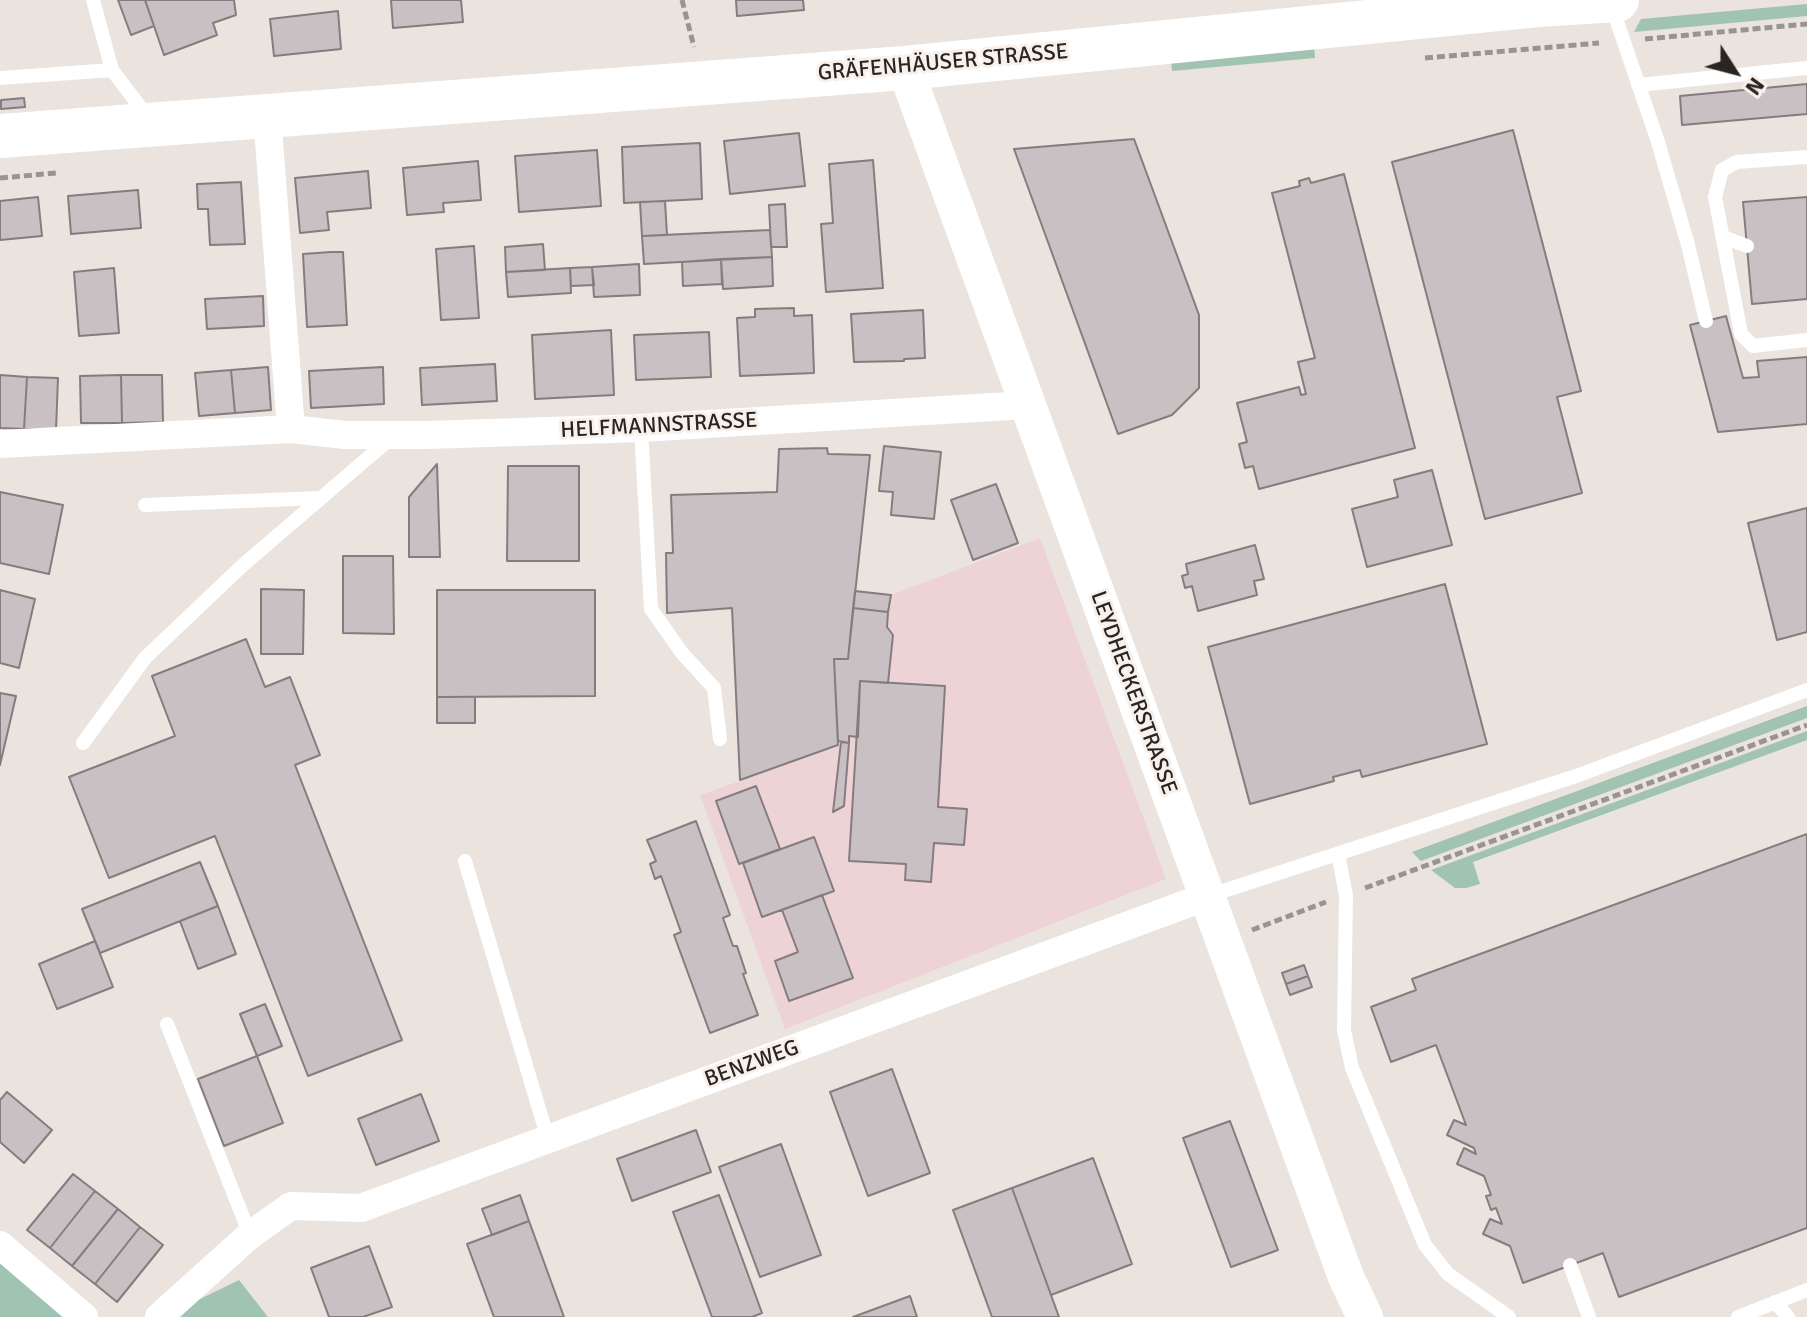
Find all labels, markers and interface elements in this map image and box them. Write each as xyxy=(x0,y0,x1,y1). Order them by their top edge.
north arrow xyxy=(1695,32,1775,112)
street label: GRÄFENHÄUSER STRASSE xyxy=(817,39,1069,87)
text: N xyxy=(1739,72,1770,101)
street label: HELFMANNSTRASSE xyxy=(560,408,758,444)
street label: LEYDHECKERSTRASSE xyxy=(1084,588,1182,798)
street label: BENZWEG xyxy=(701,1035,803,1093)

